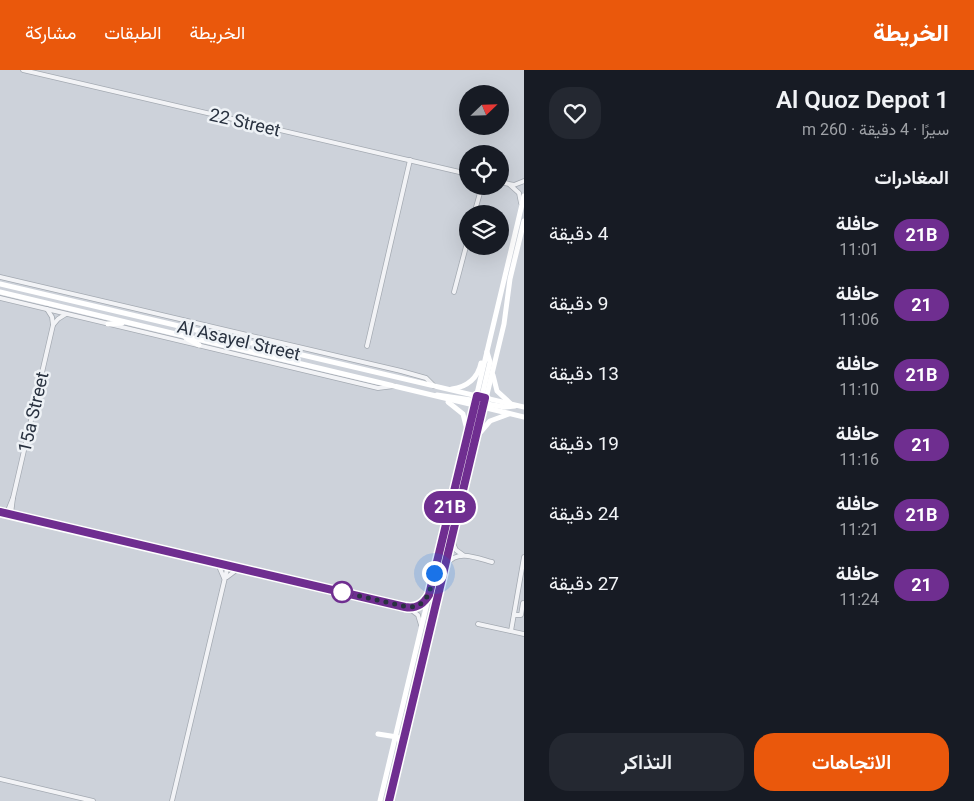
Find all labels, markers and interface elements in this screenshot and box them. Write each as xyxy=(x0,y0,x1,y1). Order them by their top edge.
text: الخريطة xyxy=(873,19,949,47)
text: مشاركة xyxy=(25,22,76,43)
text: الطبقات xyxy=(104,22,161,43)
text: الخريطة xyxy=(189,22,245,43)
north arrow xyxy=(459,85,509,135)
map controls xyxy=(459,85,509,255)
text: Al Quoz Depot 1 xyxy=(776,86,949,114)
button: heart xyxy=(549,87,601,139)
street label: 22 Street xyxy=(207,104,283,140)
text: سيرًا · 4 دقيقة · 260 m xyxy=(802,120,949,139)
button: locate xyxy=(459,145,509,195)
text: المغادرات xyxy=(874,166,949,189)
button: layers xyxy=(459,205,509,255)
text: حافلة xyxy=(836,212,879,235)
text: 4 دقيقة xyxy=(549,222,608,245)
text: 21B xyxy=(905,224,938,245)
text: 11:01 xyxy=(839,240,879,259)
text: حافلة xyxy=(836,282,879,305)
text: 9 دقيقة xyxy=(549,292,608,315)
text: 21 xyxy=(911,294,932,315)
text: 11:06 xyxy=(839,310,879,329)
street label: Al Asayel Street xyxy=(175,316,303,364)
text: حافلة xyxy=(836,352,879,375)
text: 13 دقيقة xyxy=(549,362,619,385)
text: 21B xyxy=(905,364,938,385)
street label: 15a Street xyxy=(14,370,52,454)
text: 11:10 xyxy=(839,380,879,399)
text: حافلة xyxy=(836,422,879,445)
text: 19 دقيقة xyxy=(549,432,619,455)
text: 21 xyxy=(911,434,932,455)
text: 11:16 xyxy=(839,450,879,469)
line badge: 21B xyxy=(421,491,479,523)
text: حافلة xyxy=(836,492,879,515)
text: 21B xyxy=(434,496,466,517)
text: 24 دقيقة xyxy=(549,502,619,525)
text: 21B xyxy=(905,504,938,525)
text: 11:21 xyxy=(839,520,879,539)
your location xyxy=(422,561,447,586)
text: حافلة xyxy=(836,562,879,585)
text: 27 دقيقة xyxy=(549,572,619,595)
text: 21 xyxy=(911,574,932,595)
unlabelled marker xyxy=(331,581,353,603)
text: 11:24 xyxy=(839,590,879,609)
button: التذاكر xyxy=(549,733,744,791)
button: الاتجاهات xyxy=(754,733,949,791)

